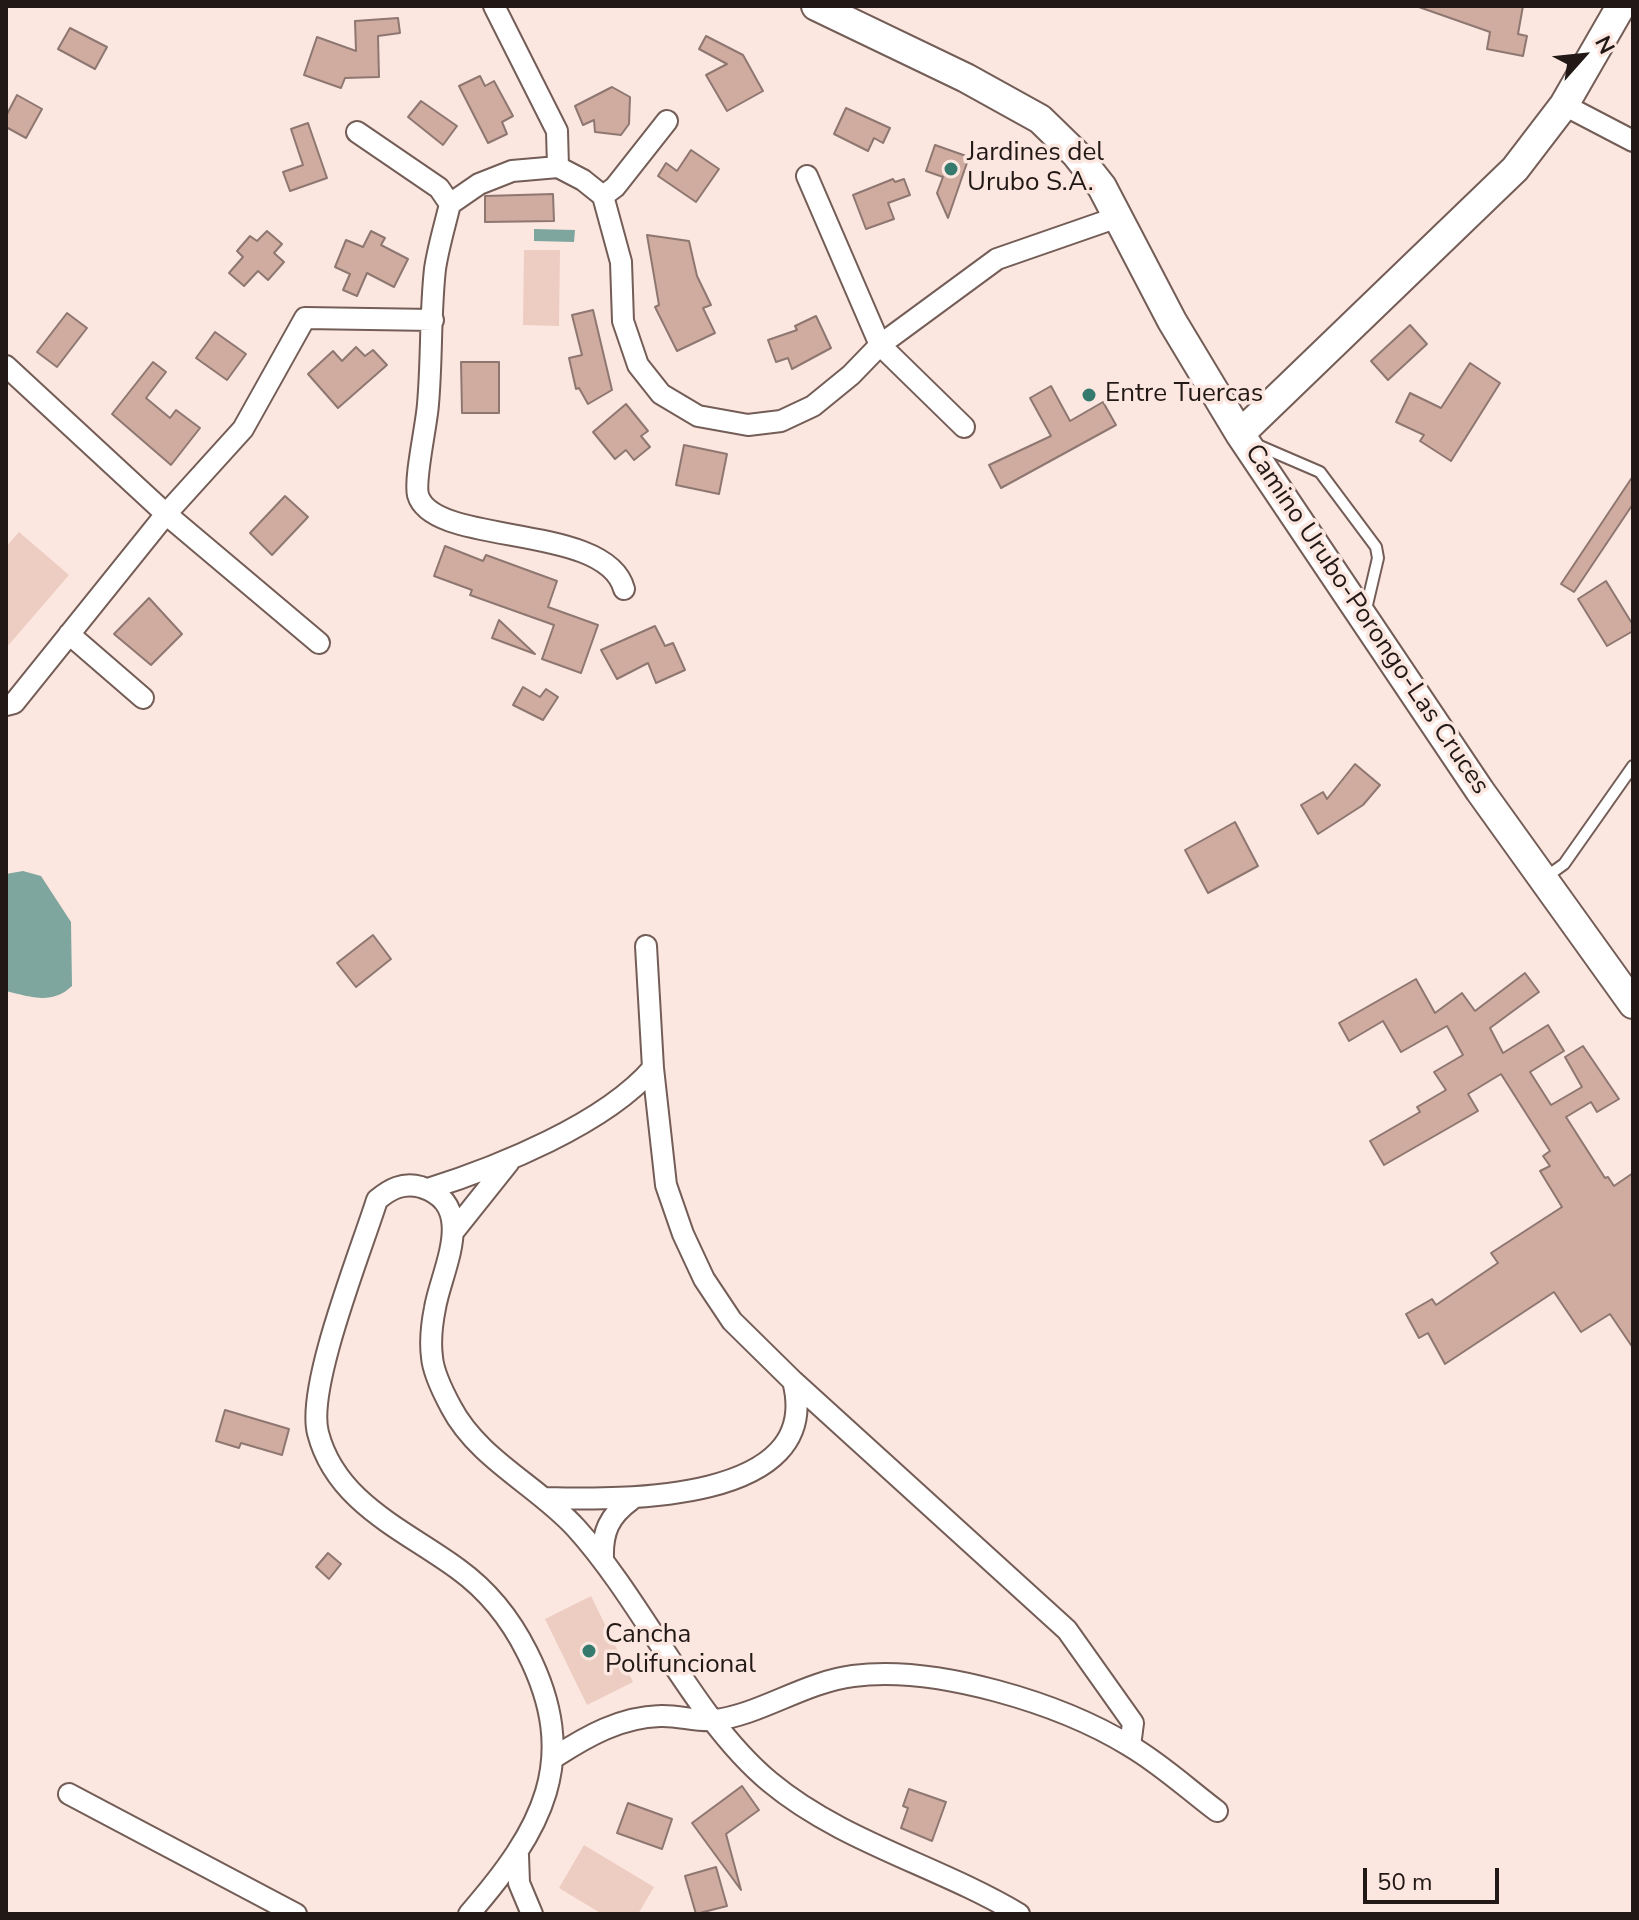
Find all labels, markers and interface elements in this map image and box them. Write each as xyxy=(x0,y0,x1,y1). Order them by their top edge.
north arrow xyxy=(1543,16,1623,96)
text: N xyxy=(1587,31,1621,59)
place label: Jardines del Urubo S.A. xyxy=(967,138,1104,200)
marker: Jardines del Urubo S.A. xyxy=(942,160,960,178)
place label: Entre Tuercas xyxy=(1105,379,1263,411)
marker: Entre Tuercas xyxy=(1080,386,1098,404)
street label: Camino Urubo-Porongo-Las Cruces xyxy=(1237,439,1495,801)
place label: Cancha Polifuncional xyxy=(605,1620,756,1682)
marker: Cancha Polifuncional xyxy=(580,1642,598,1660)
scale bar xyxy=(1367,1852,1503,1902)
text: 50 m xyxy=(1377,1866,1433,1898)

